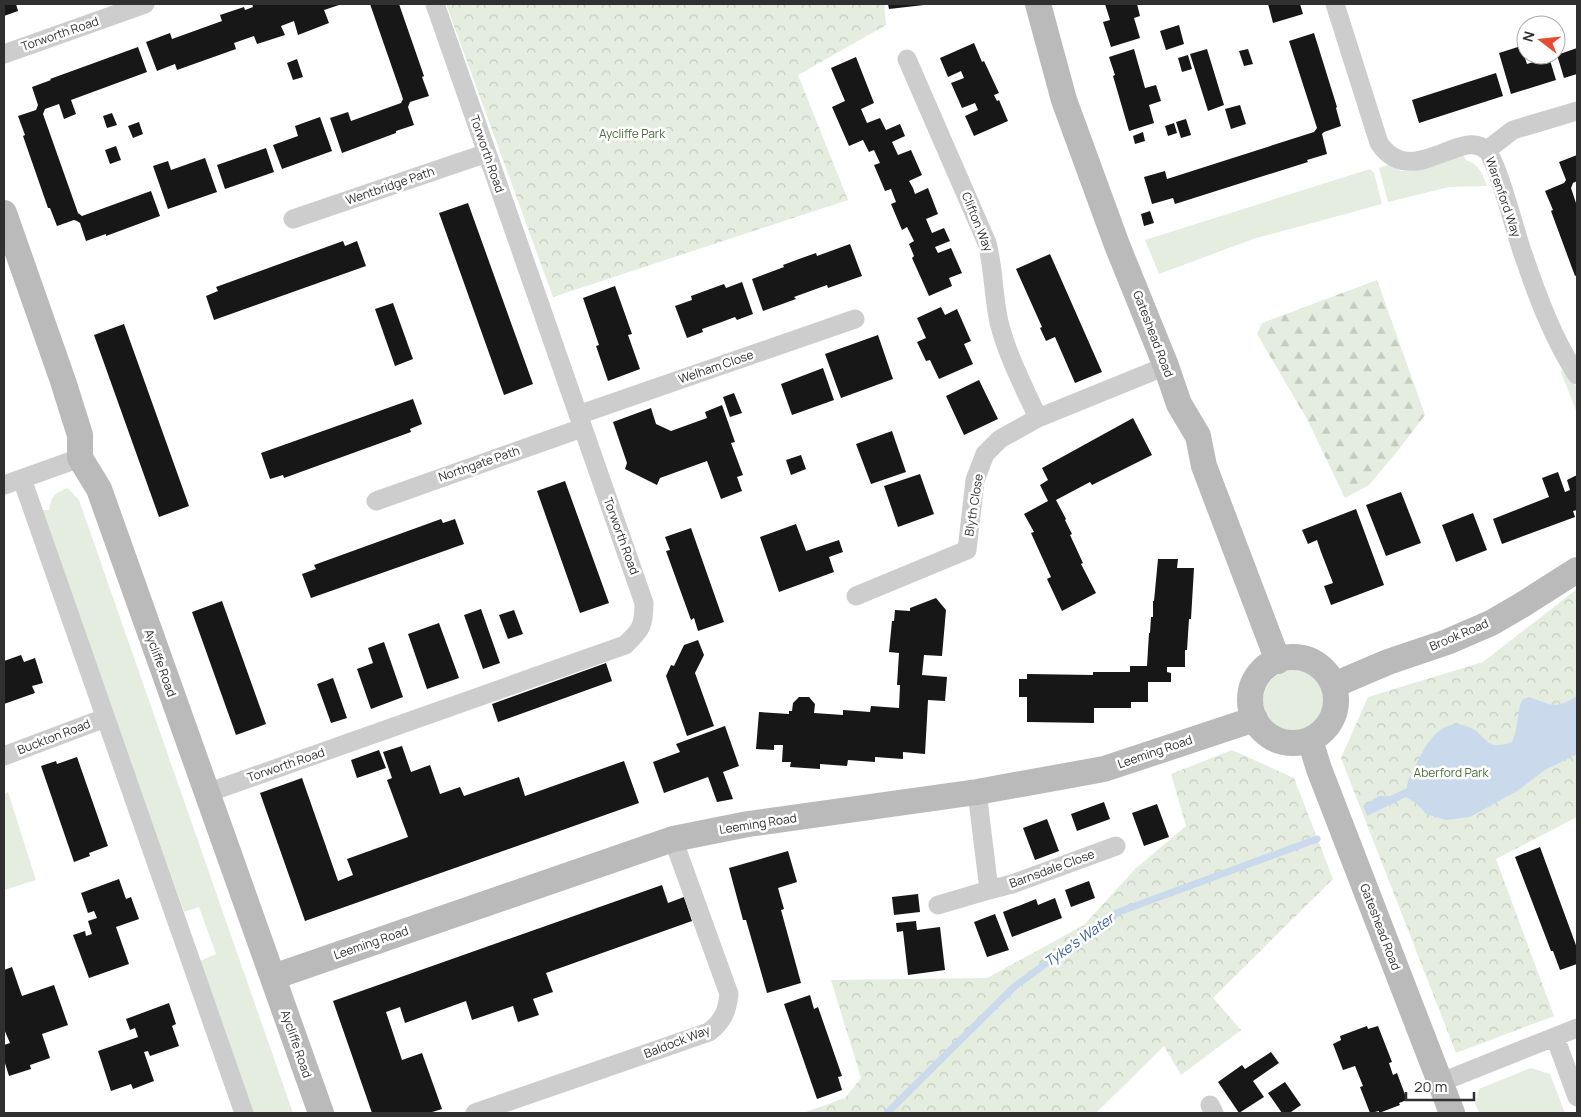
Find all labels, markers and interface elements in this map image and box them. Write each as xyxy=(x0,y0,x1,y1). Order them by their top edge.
street label: Torworth Road xyxy=(19,12,101,55)
north arrow xyxy=(1516,15,1566,65)
text: N xyxy=(1518,29,1539,44)
street label: Torworth Road xyxy=(466,113,509,195)
park label: Aycliffe Park xyxy=(599,125,666,142)
street label: Warenford Way xyxy=(1482,155,1525,240)
street label: Wentbridge Path xyxy=(343,162,436,209)
street label: Clifton Way xyxy=(958,189,997,255)
street label: Gateshead Road xyxy=(1129,288,1178,380)
street label: Welham Close xyxy=(676,346,756,387)
street label: Northgate Path xyxy=(436,442,522,485)
street label: Blyth Close xyxy=(960,472,987,537)
street label: Torworth Road xyxy=(600,495,643,577)
street label: Brook Road xyxy=(1427,614,1491,655)
street label: Aycliffe Road xyxy=(140,627,181,699)
street label: Buckton Road xyxy=(15,715,93,758)
street label: Leeming Road xyxy=(1115,731,1194,772)
street label: Torworth Road xyxy=(245,743,327,786)
park label: Aberford Park xyxy=(1414,764,1489,781)
street label: Leeming Road xyxy=(718,809,798,838)
street label: Barnsdale Close xyxy=(1007,845,1097,892)
street label: Gateshead Road xyxy=(1356,881,1405,973)
water label: Tyke's Water xyxy=(1040,908,1119,971)
street label: Leeming Road xyxy=(331,922,410,963)
street label: Aycliffe Road xyxy=(277,1008,316,1080)
street label: Baldock Way xyxy=(641,1021,713,1062)
scale bar xyxy=(1406,1070,1474,1102)
text: 20 m xyxy=(1414,1076,1447,1097)

